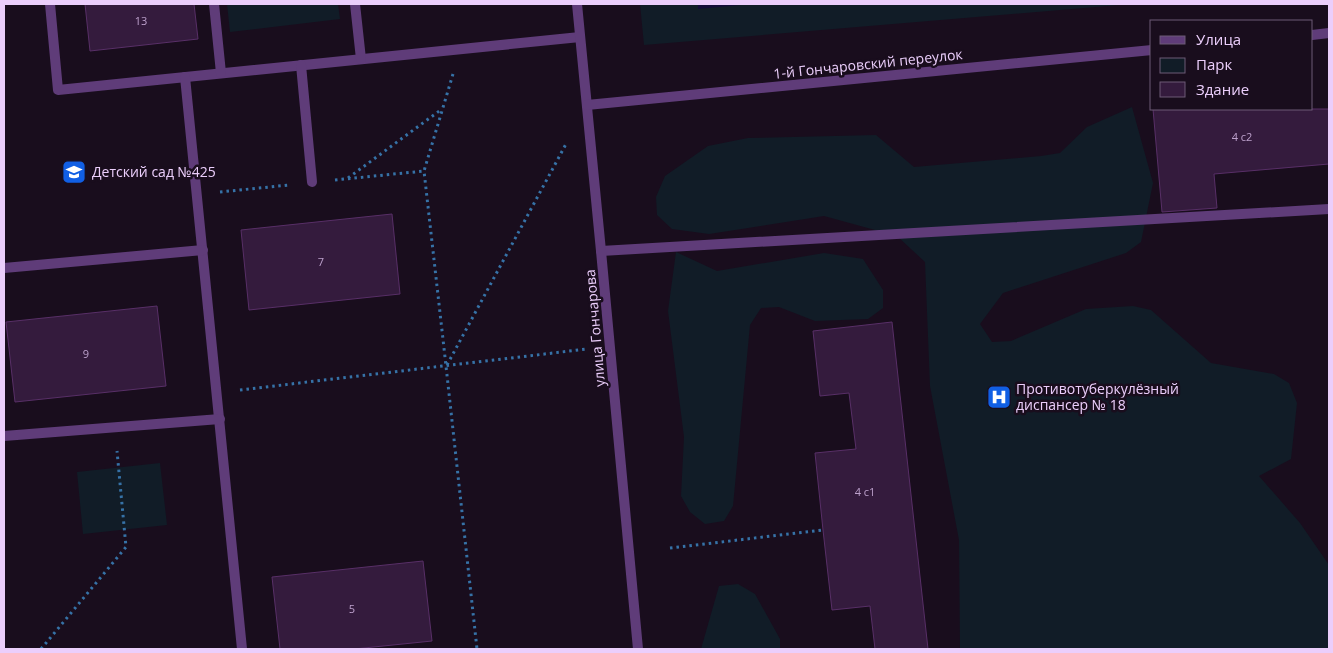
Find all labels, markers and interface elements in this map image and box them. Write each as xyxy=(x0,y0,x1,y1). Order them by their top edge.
house number: 13 xyxy=(135,13,147,28)
legend xyxy=(1150,20,1313,110)
text: Улица xyxy=(1196,29,1241,49)
street label: 1-й Гончаровский переулок xyxy=(773,44,964,83)
text: Парк xyxy=(1196,54,1232,74)
text: Здание xyxy=(1196,79,1249,99)
house number: 4 с2 xyxy=(1232,129,1252,144)
school or university icon: Детский сад №425 xyxy=(61,159,87,185)
place label: Детский сад №425 xyxy=(92,162,216,181)
house number: 7 xyxy=(318,254,324,269)
street label: улица Гончарова xyxy=(580,269,609,388)
house number: 9 xyxy=(83,346,89,361)
place label: Противотуберкулёзный диспансер № 18 xyxy=(1016,379,1179,414)
hospital icon: Противотуберкулёзный диспансер № 18 xyxy=(986,384,1012,410)
house number: 4 с1 xyxy=(855,484,875,499)
house number: 5 xyxy=(349,601,355,616)

